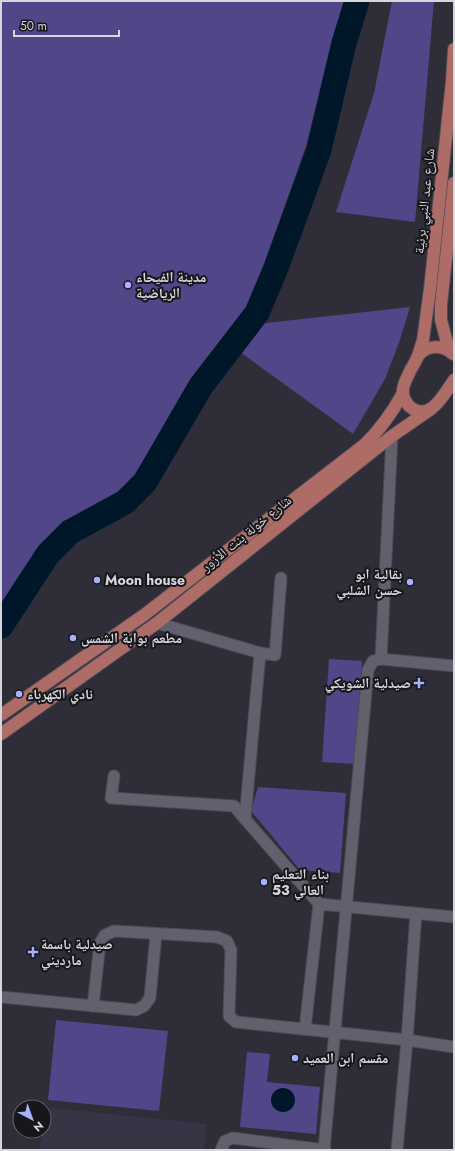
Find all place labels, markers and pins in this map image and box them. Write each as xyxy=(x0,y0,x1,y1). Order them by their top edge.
place label: مدينة الفيحاء الرياضية xyxy=(136,267,206,303)
marker: مدينة الفيحاء الرياضية xyxy=(123,280,133,290)
place label: بقالية ابو حسن الشلبي xyxy=(337,564,402,601)
place label: Moon house xyxy=(105,570,185,590)
marker: Moon house xyxy=(92,575,102,585)
marker: بقالية ابو حسن الشلبي xyxy=(405,577,415,587)
place label: مطعم بوابة الشمس xyxy=(81,628,182,648)
marker: مطعم بوابة الشمس xyxy=(68,633,78,643)
place label: صيدلية الشويكي xyxy=(325,673,411,694)
marker: صيدلية الشويكي xyxy=(414,678,424,688)
place label: نادي الكهرباء xyxy=(27,684,93,705)
marker: نادي الكهرباء xyxy=(14,689,24,699)
place label: بناء التعليم العالي 53 xyxy=(272,864,329,901)
marker: بناء التعليم العالي 53 xyxy=(259,877,269,887)
place label: صيدلية باسمة مارديني xyxy=(41,934,113,971)
marker: صيدلية باسمة مارديني xyxy=(28,947,38,957)
place label: مقسم ابن العميد xyxy=(303,1048,388,1068)
marker: مقسم ابن العميد xyxy=(290,1053,300,1063)

